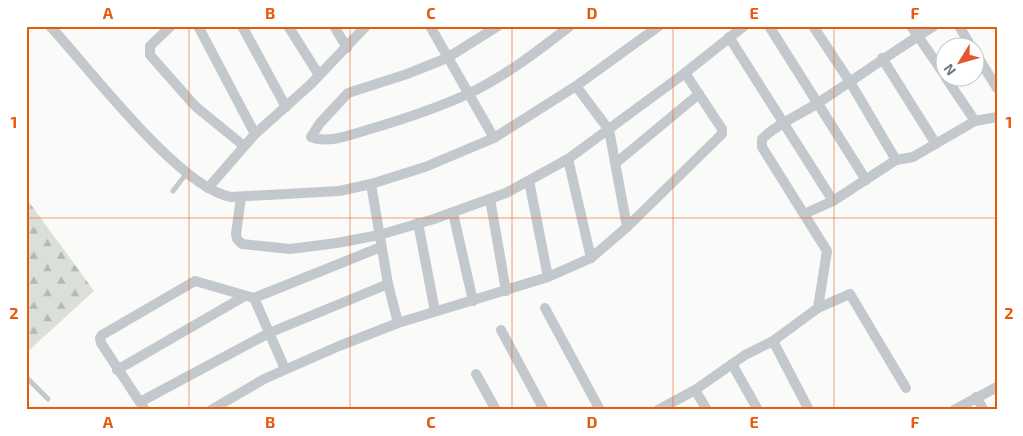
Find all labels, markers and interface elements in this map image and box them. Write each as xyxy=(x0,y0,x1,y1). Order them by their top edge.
text: A xyxy=(103,3,114,22)
text: B xyxy=(265,3,275,22)
text: C xyxy=(426,3,436,22)
text: D xyxy=(587,3,598,22)
text: E xyxy=(749,3,759,22)
text: F xyxy=(911,3,920,22)
north arrow xyxy=(936,38,986,88)
text: N xyxy=(939,61,959,79)
text: 1 xyxy=(11,112,17,131)
text: 1 xyxy=(1006,112,1012,131)
text: 2 xyxy=(9,303,19,322)
text: 2 xyxy=(1004,303,1014,322)
text: A xyxy=(103,412,114,431)
text: B xyxy=(265,412,275,431)
text: C xyxy=(426,412,436,431)
text: D xyxy=(587,412,598,431)
text: E xyxy=(749,412,759,431)
text: F xyxy=(911,412,920,431)

